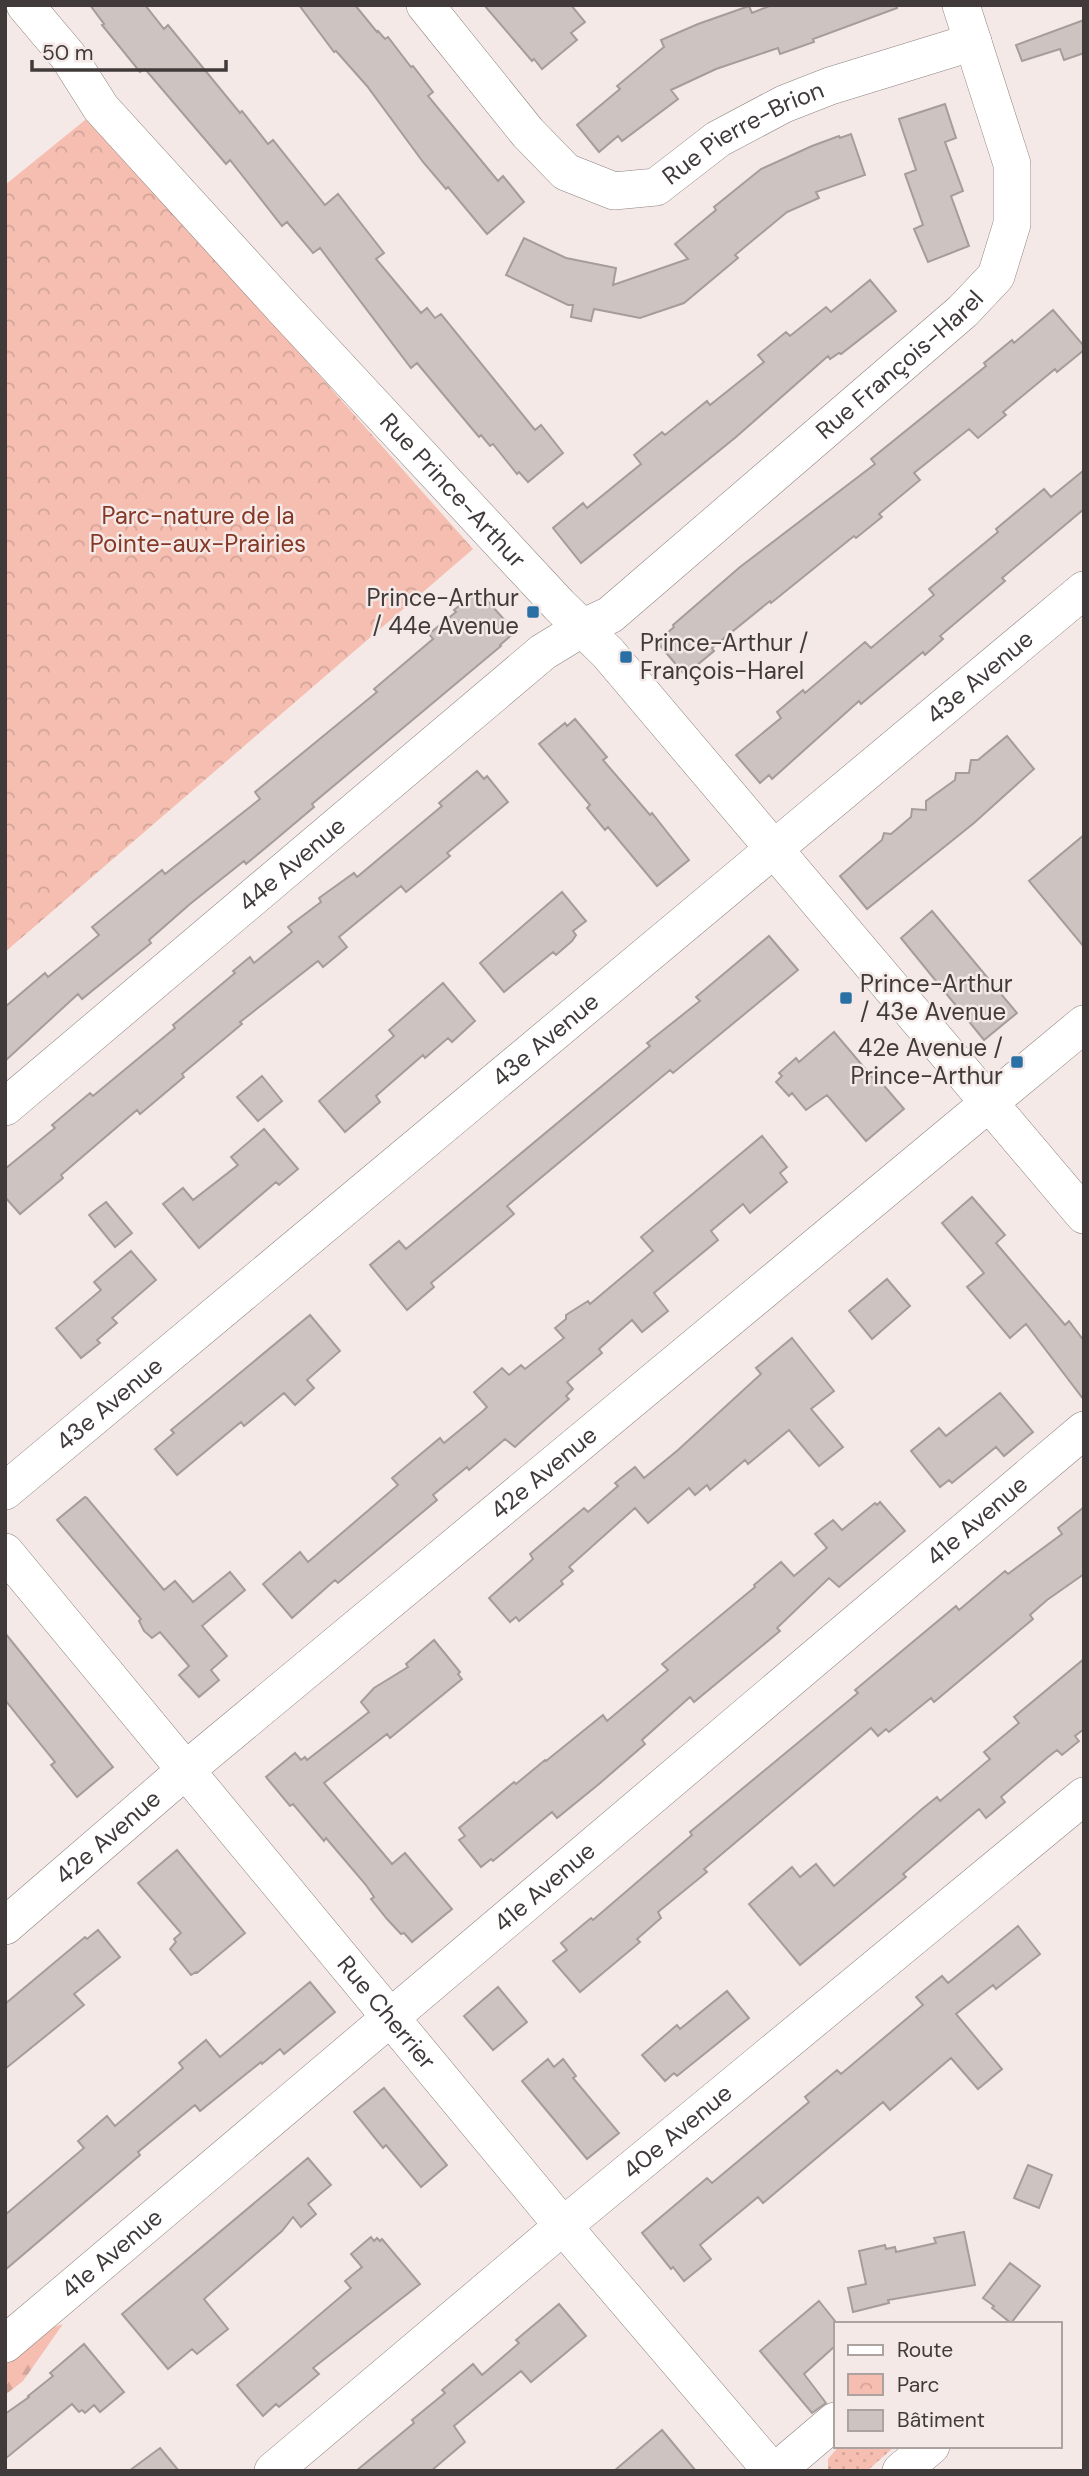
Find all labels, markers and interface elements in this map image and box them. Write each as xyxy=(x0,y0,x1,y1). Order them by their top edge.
scale bar xyxy=(32,28,226,72)
text: 50 m xyxy=(42,39,93,67)
street label: Rue Pierre-Brion xyxy=(656,74,828,191)
street label: Rue François-Harel xyxy=(809,283,990,446)
street label: Rue Prince-Arthur xyxy=(373,406,533,574)
park label: Parc-nature de la Pointe-aux-Prairies xyxy=(90,500,306,559)
place label: Prince-Arthur / 44e Avenue xyxy=(366,582,519,641)
marker: Prince-Arthur / 44e Avenue xyxy=(525,604,541,620)
street label: 43e Avenue xyxy=(920,623,1039,730)
place label: Prince-Arthur / François-Harel xyxy=(640,627,808,686)
marker: Prince-Arthur / François-Harel xyxy=(618,649,634,665)
street label: 44e Avenue xyxy=(232,810,352,918)
place label: Prince-Arthur / 43e Avenue xyxy=(860,968,1013,1027)
street label: 43e Avenue xyxy=(485,986,605,1093)
marker: Prince-Arthur / 43e Avenue xyxy=(838,990,854,1006)
place label: 42e Avenue / Prince-Arthur xyxy=(850,1032,1003,1091)
marker: 42e Avenue / Prince-Arthur xyxy=(1009,1054,1025,1070)
street label: 43e Avenue xyxy=(49,1350,169,1457)
street label: 42e Avenue xyxy=(484,1419,603,1526)
street label: 41e Avenue xyxy=(920,1468,1034,1572)
street label: 42e Avenue xyxy=(48,1783,167,1891)
street label: 41e Avenue xyxy=(487,1835,601,1938)
street label: Rue Cherrier xyxy=(331,1949,443,2076)
street label: 40e Avenue xyxy=(616,2077,738,2185)
street label: 41e Avenue xyxy=(54,2201,169,2305)
legend xyxy=(834,2322,1061,2448)
text: Route xyxy=(897,2336,953,2364)
text: Parc xyxy=(897,2371,940,2399)
text: Bâtiment xyxy=(897,2406,985,2434)

